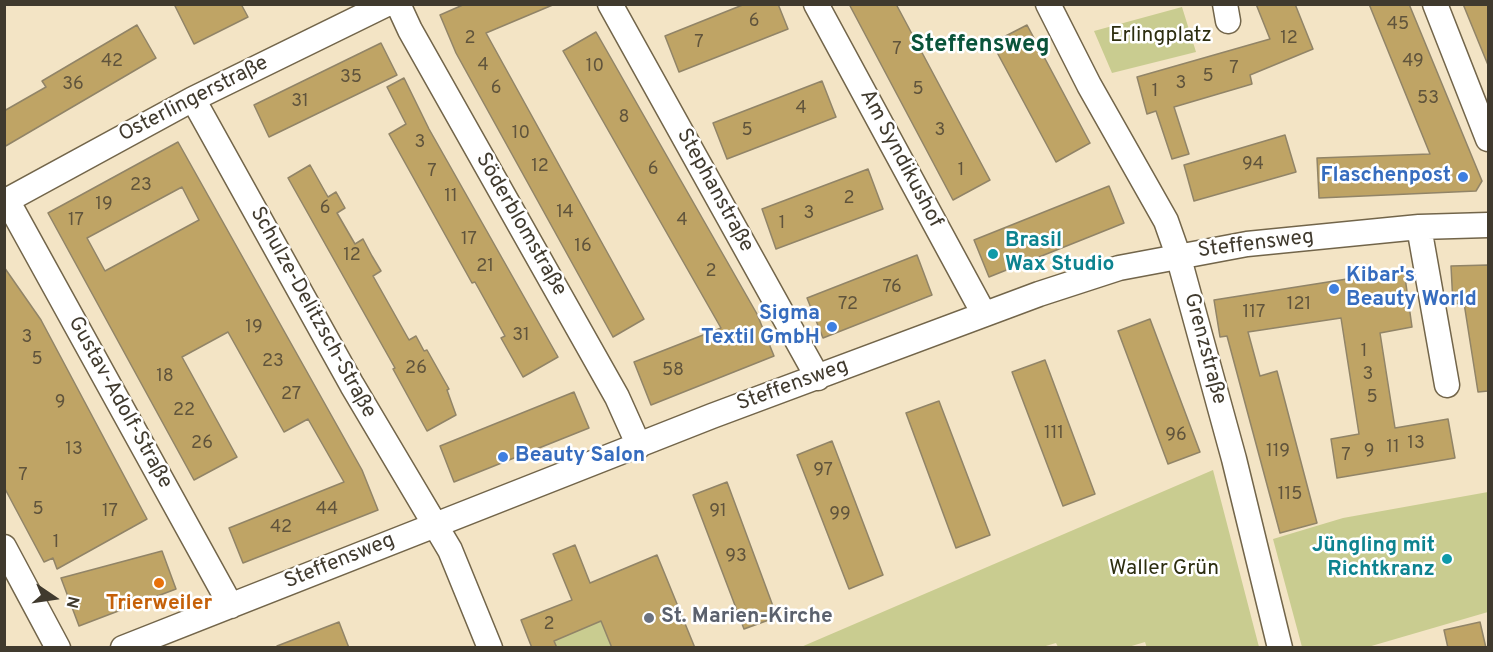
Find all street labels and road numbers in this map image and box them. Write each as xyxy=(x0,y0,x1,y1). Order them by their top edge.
street label: Osterlingerstraße xyxy=(115,51,273,149)
street label: Am Syndikushof xyxy=(853,86,947,232)
street label: Stephanstraße xyxy=(670,125,758,257)
street label: Söderblomstraße xyxy=(469,149,571,301)
street label: Schulze-Delitzsch-Straße xyxy=(243,203,381,423)
street label: Steffensweg xyxy=(1196,225,1316,265)
street label: Grenzstraße xyxy=(1177,291,1231,407)
street label: Gustav-Adolf-Straße xyxy=(61,313,177,493)
street label: Steffensweg xyxy=(734,354,852,418)
street label: Steffensweg xyxy=(281,528,399,596)

